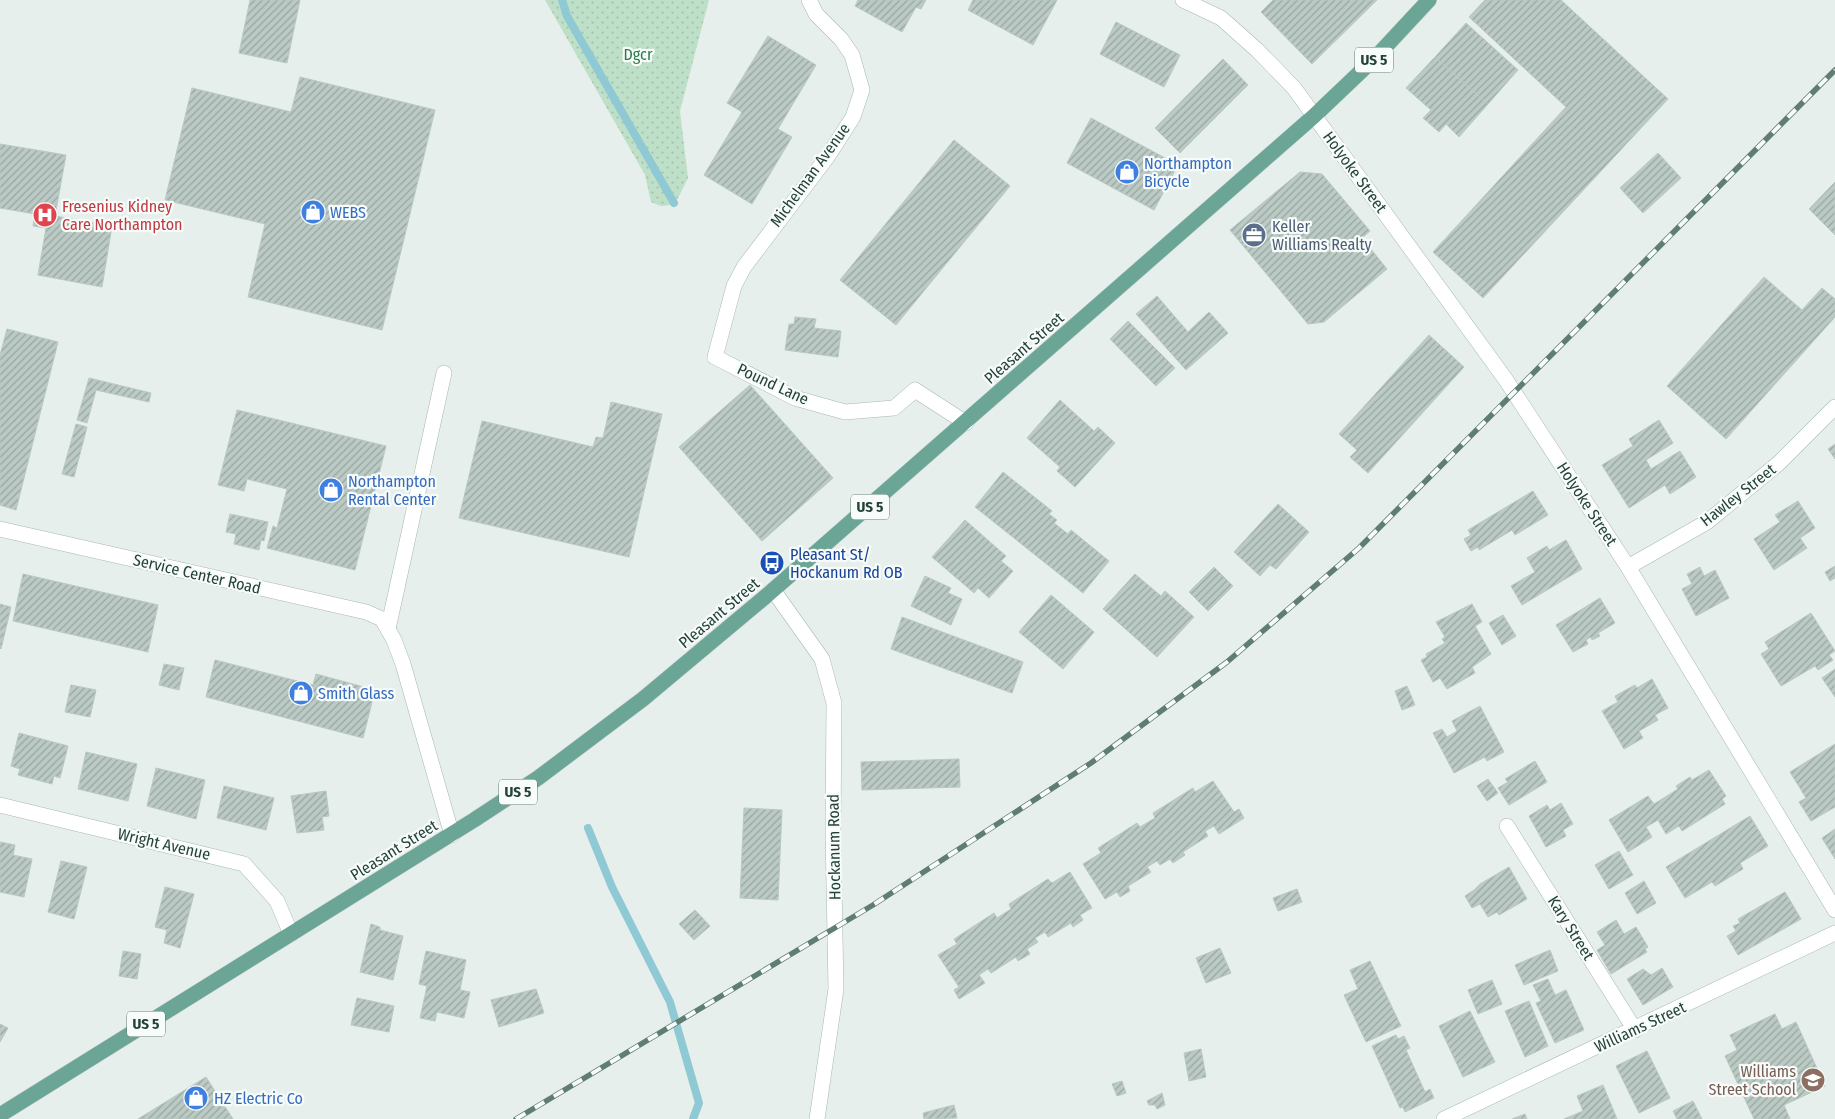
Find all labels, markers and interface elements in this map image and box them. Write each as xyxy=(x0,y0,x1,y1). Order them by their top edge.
park label: Dgcr xyxy=(624,45,653,64)
road number: US 5 xyxy=(1355,48,1393,72)
street label: Michelman Avenue xyxy=(766,119,854,230)
street label: Holyoke Street xyxy=(1319,128,1391,217)
place label: Northampton Bicycle xyxy=(1144,154,1232,191)
shop icon: Northampton Bicycle xyxy=(1114,159,1140,185)
place label: Fresenius Kidney Care Northampton xyxy=(62,197,182,234)
shop icon: WEBS xyxy=(300,199,326,225)
hospital icon: Fresenius Kidney Care Northampton xyxy=(32,202,58,228)
place label: WEBS xyxy=(330,203,366,222)
place label: Keller Williams Realty xyxy=(1272,217,1373,254)
office icon: Keller Williams Realty xyxy=(1241,222,1267,248)
street label: Pleasant Street xyxy=(980,308,1068,388)
street label: Pound Lane xyxy=(734,359,812,409)
street label: Holyoke Street xyxy=(1553,459,1622,550)
street label: Hawley Street xyxy=(1697,459,1780,530)
place label: Northampton Rental Center xyxy=(348,472,437,509)
shop icon: Northampton Rental Center xyxy=(318,477,344,503)
road number: US 5 xyxy=(851,494,889,520)
place label: Pleasant St/ Hockanum Rd OB xyxy=(790,545,903,582)
street label: Service Center Road xyxy=(131,550,263,598)
bus stop icon: Pleasant St/ Hockanum Rd OB xyxy=(759,550,785,576)
street label: Pleasant Street xyxy=(675,573,764,652)
shop icon: Smith Glass xyxy=(288,680,314,706)
place label: Smith Glass xyxy=(318,684,394,703)
road number: US 5 xyxy=(499,780,537,804)
street label: Hockanum Road xyxy=(824,794,844,900)
street label: Pleasant Street xyxy=(347,815,442,884)
street label: Wright Avenue xyxy=(116,824,212,864)
street label: Kary Street xyxy=(1544,892,1599,964)
street label: Williams Street xyxy=(1591,997,1689,1056)
road number: US 5 xyxy=(127,1012,165,1036)
place label: Williams Street School xyxy=(1709,1062,1796,1099)
school or university icon: Williams Street School xyxy=(1800,1067,1826,1093)
shop icon: HZ Electric Co xyxy=(183,1085,209,1111)
place label: HZ Electric Co xyxy=(214,1089,303,1108)

